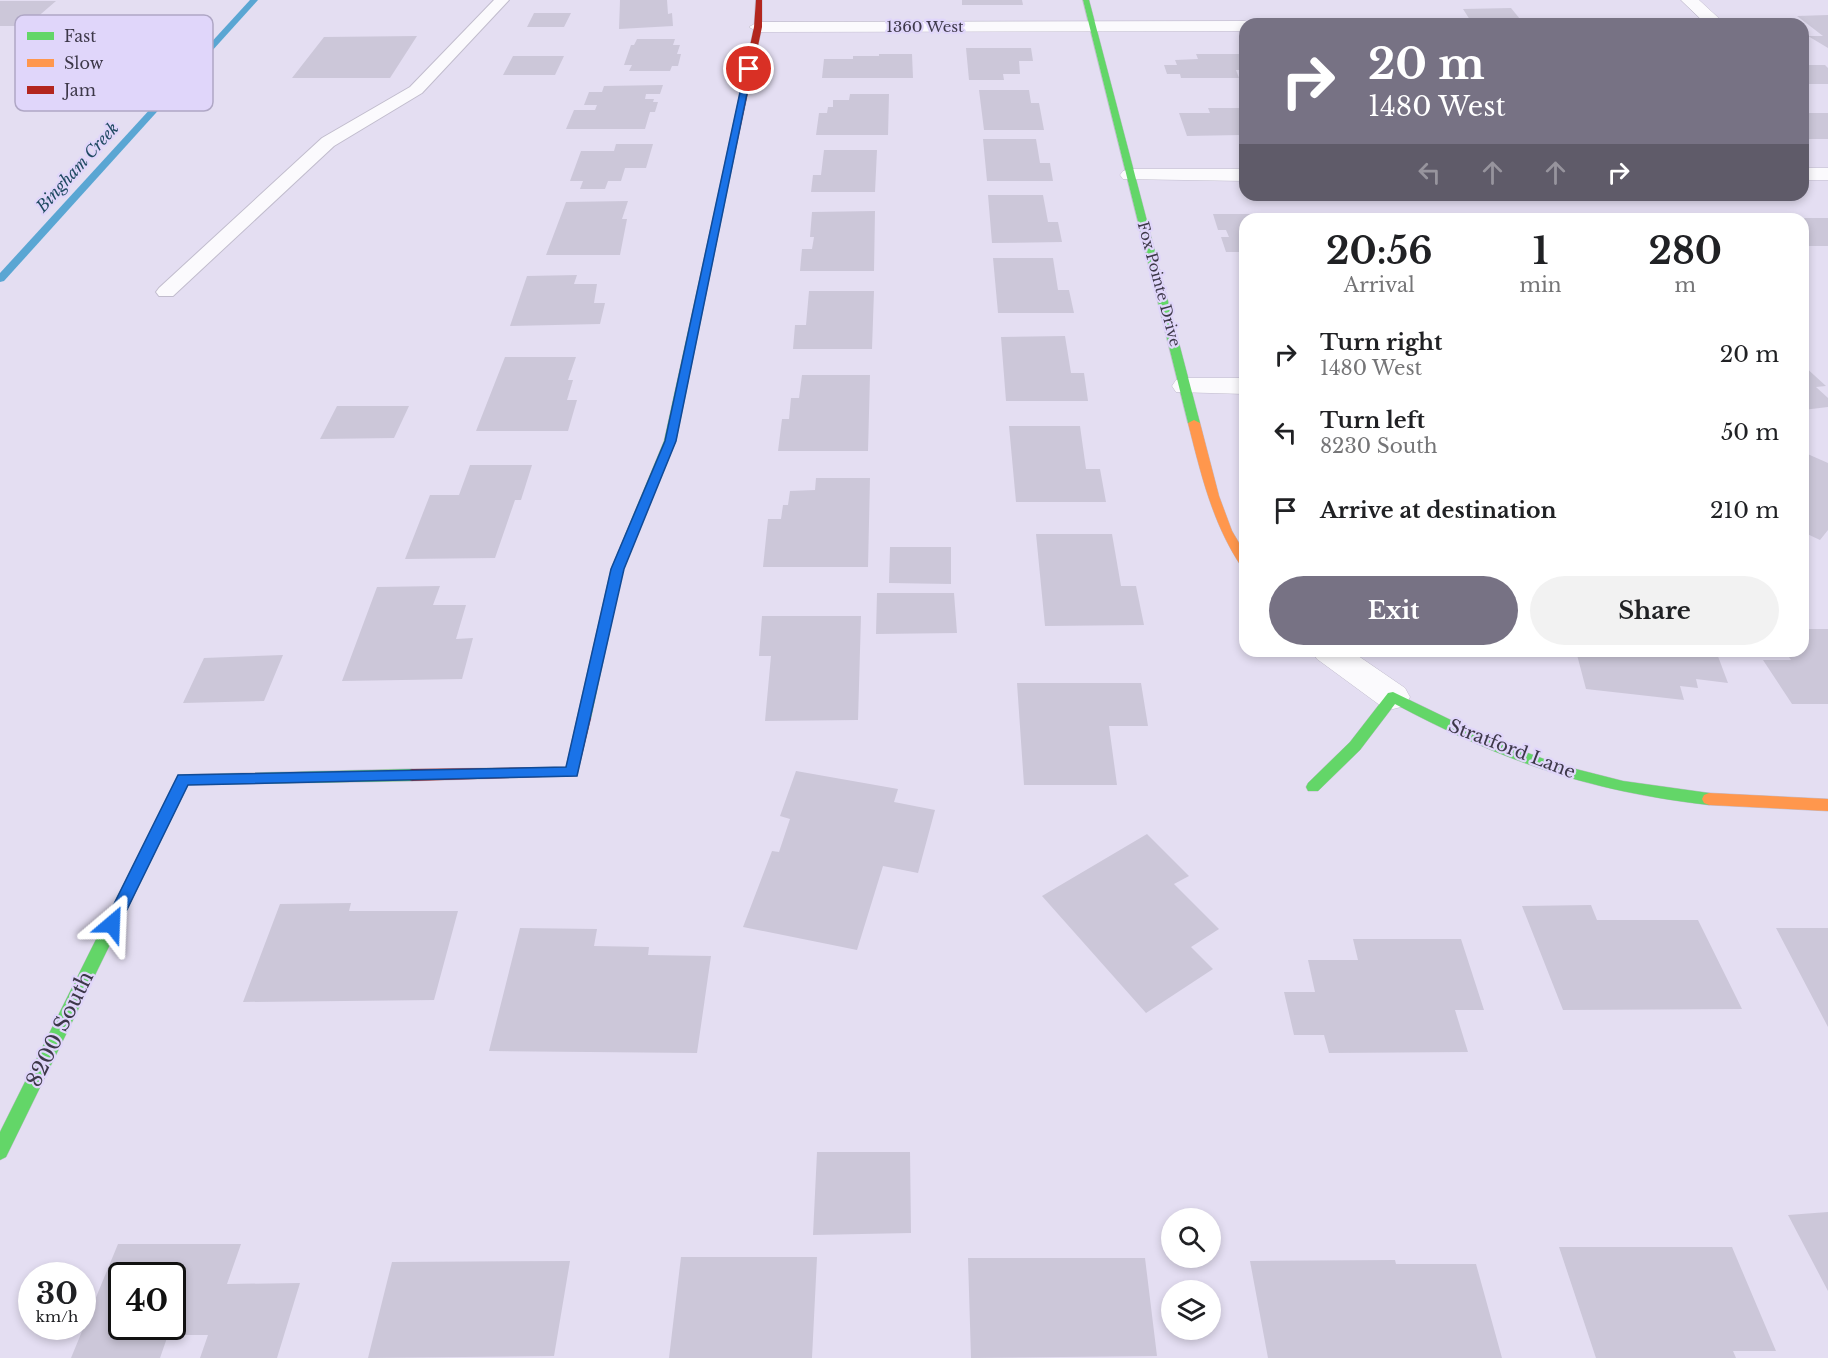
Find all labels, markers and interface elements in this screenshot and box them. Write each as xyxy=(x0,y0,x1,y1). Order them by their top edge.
legend xyxy=(15,15,213,111)
street label: 1360 West xyxy=(886,17,964,36)
text: Fast xyxy=(64,26,96,46)
text: 20 m xyxy=(1368,38,1485,90)
icon: right xyxy=(1269,42,1347,120)
pin xyxy=(723,43,774,94)
icon: arrive xyxy=(732,52,765,85)
text: Slow xyxy=(64,53,104,73)
text: Jam xyxy=(62,80,96,100)
text: 1480 West xyxy=(1368,90,1506,123)
water label: Bingham Creek xyxy=(31,118,122,217)
icon: left xyxy=(1413,156,1446,189)
icon: ahead xyxy=(1476,156,1509,189)
icon: ahead xyxy=(1539,156,1572,189)
icon: right xyxy=(1602,156,1635,189)
street label: Fox Pointe Drive xyxy=(1134,219,1185,348)
text: 20:56 xyxy=(1326,229,1433,274)
text: 1 xyxy=(1533,229,1548,274)
text: 280 xyxy=(1649,229,1722,274)
text: Arrival xyxy=(1344,273,1415,297)
text: min xyxy=(1519,273,1562,297)
text: m xyxy=(1675,273,1696,297)
text: Turn right xyxy=(1320,329,1442,356)
icon: right xyxy=(1269,338,1302,371)
text: 20 m xyxy=(1720,341,1779,368)
text: 1480 West xyxy=(1320,356,1422,380)
text: Turn left xyxy=(1320,407,1425,434)
icon: left xyxy=(1269,416,1302,449)
text: 50 m xyxy=(1721,419,1779,446)
text: 8230 South xyxy=(1320,434,1437,458)
icon: arrive xyxy=(1269,494,1302,527)
text: Arrive at destination xyxy=(1320,497,1557,524)
text: 210 m xyxy=(1710,497,1779,524)
button: Exit xyxy=(1269,576,1518,645)
button: Share xyxy=(1530,576,1779,645)
street label: Stratford Lane xyxy=(1445,715,1579,783)
position arrow xyxy=(80,892,144,956)
street label: 8200 South xyxy=(21,967,99,1091)
map controls xyxy=(1161,1208,1221,1340)
button: search xyxy=(1161,1208,1221,1268)
speed limit sign: 40 xyxy=(108,1262,186,1340)
text: 30 xyxy=(36,1275,78,1312)
button: layers xyxy=(1161,1280,1221,1340)
text: km/h xyxy=(36,1307,78,1326)

